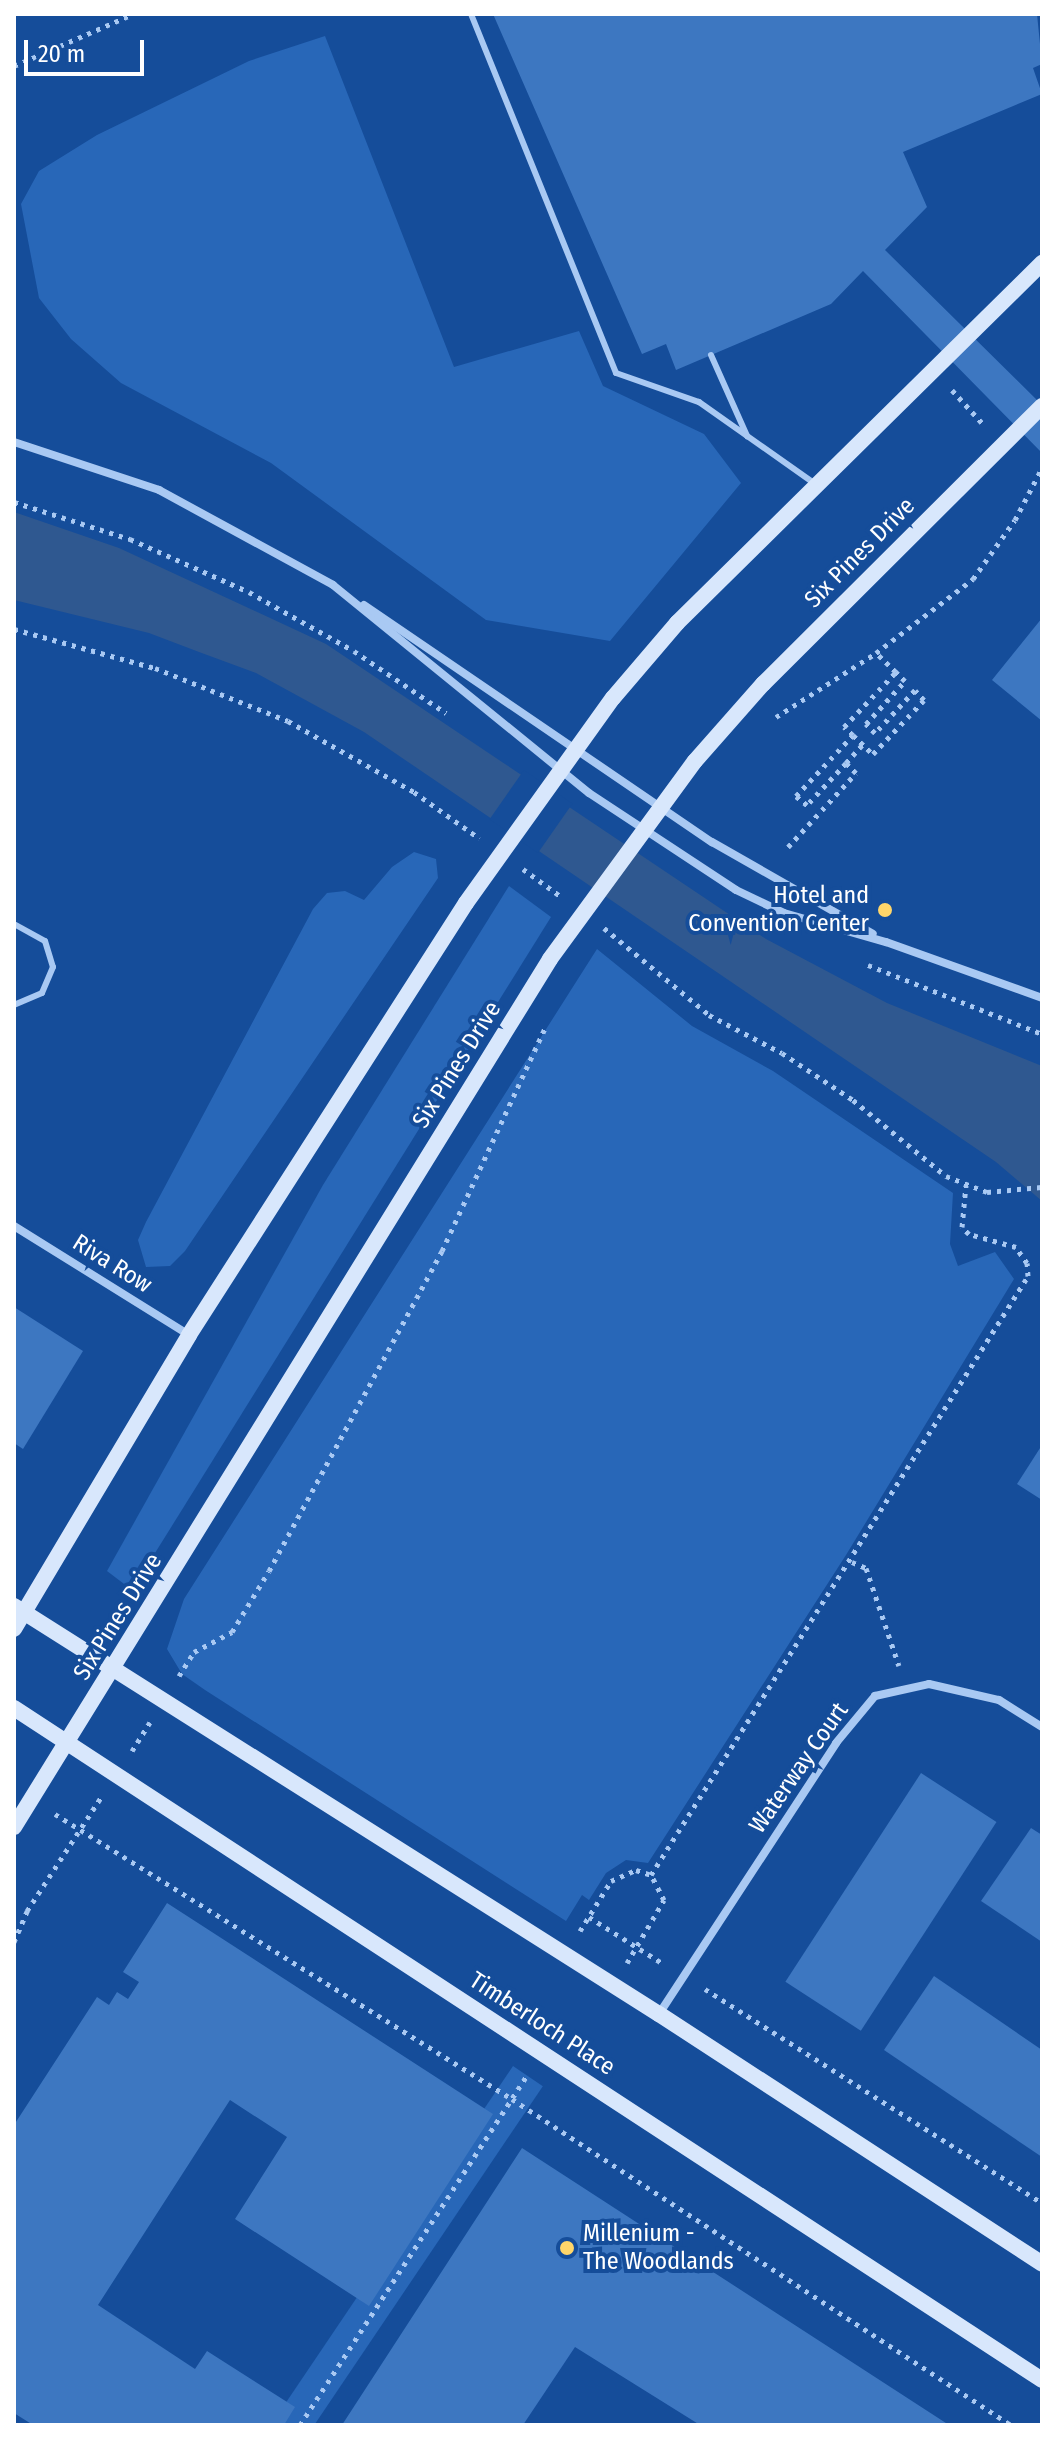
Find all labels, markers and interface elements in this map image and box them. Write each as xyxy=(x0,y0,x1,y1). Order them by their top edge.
scale bar xyxy=(28,24,148,74)
text: 20 m xyxy=(38,40,85,68)
street label: Six Pines Drive xyxy=(799,492,921,614)
place label: Hotel and Convention Center xyxy=(688,882,869,938)
marker: Hotel and Convention Center xyxy=(876,901,894,919)
street label: Six Pines Drive xyxy=(407,996,507,1134)
street label: Riva Row xyxy=(67,1228,157,1300)
street label: Six Pines Drive xyxy=(68,1548,168,1686)
street label: Waterway Court xyxy=(743,1697,855,1839)
street label: Timberloch Place xyxy=(464,1966,620,2082)
place label: Millenium - The Woodlands xyxy=(583,2220,734,2276)
marker: Millenium - The Woodlands xyxy=(558,2239,576,2257)

